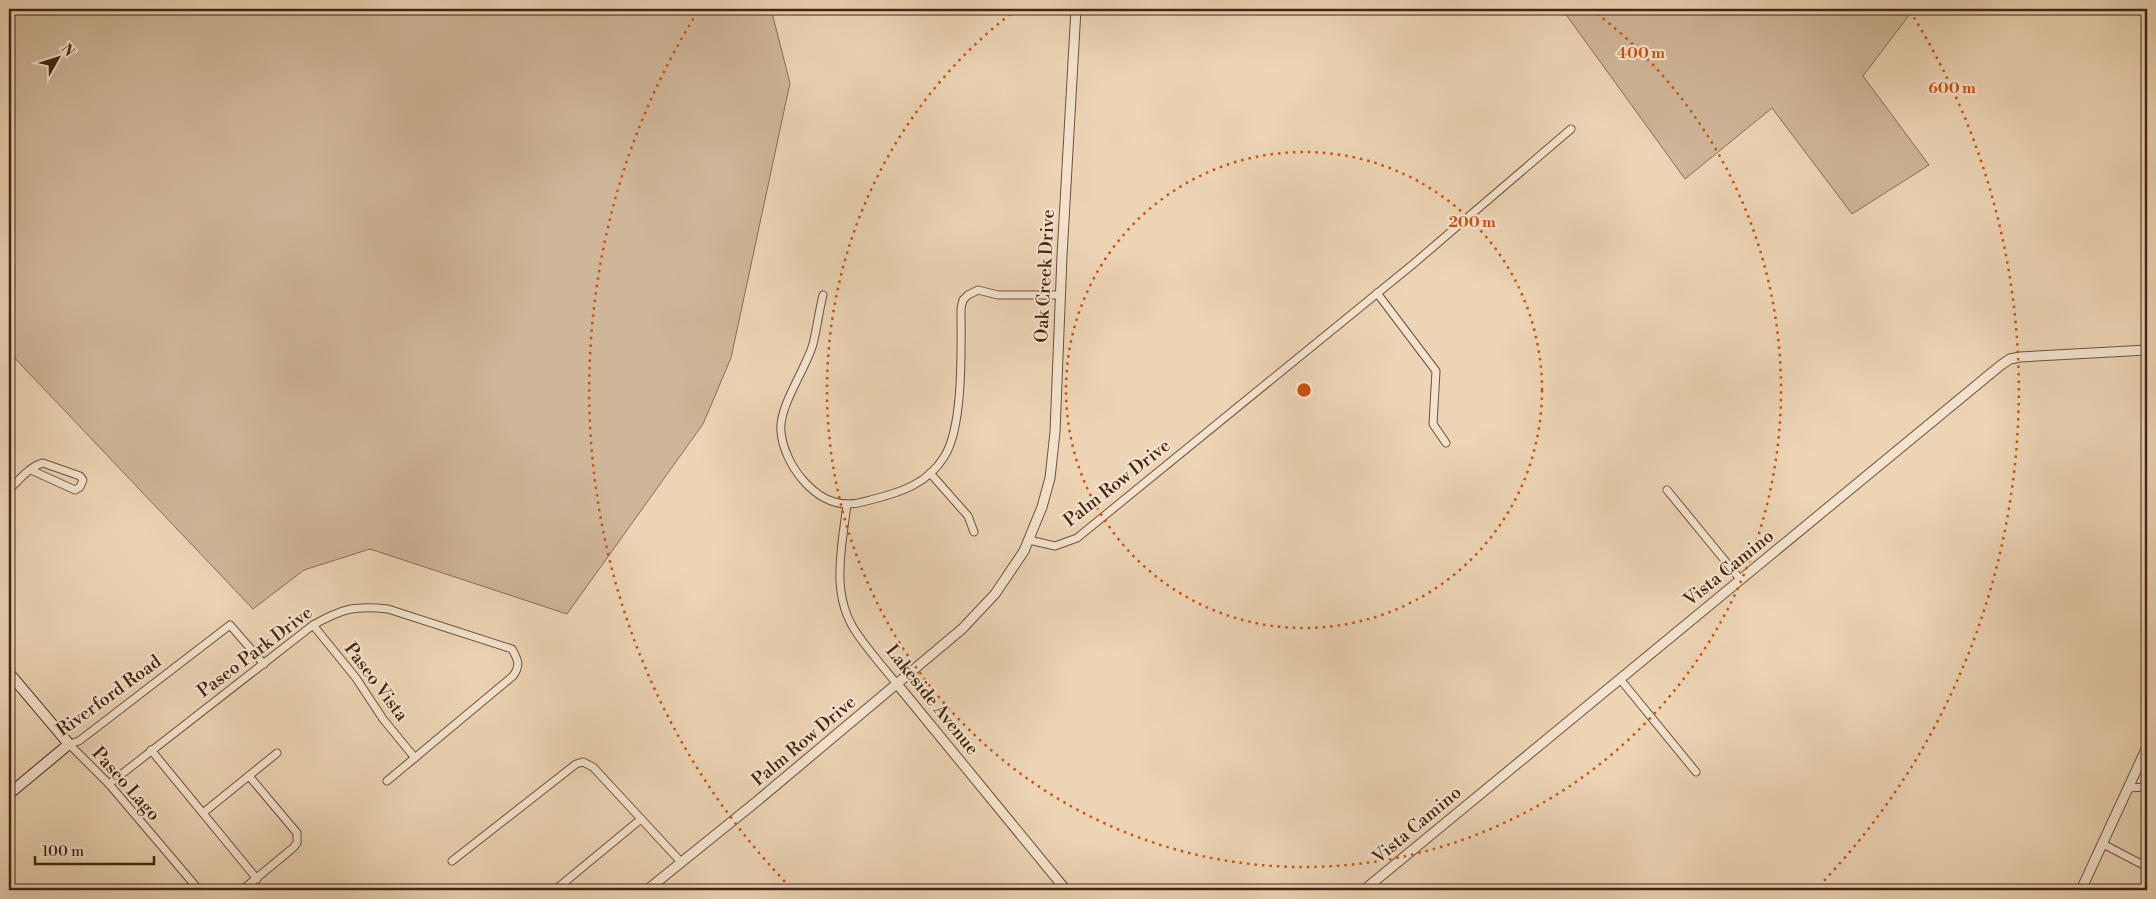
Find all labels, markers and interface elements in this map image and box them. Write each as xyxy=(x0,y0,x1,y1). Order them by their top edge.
north arrow xyxy=(32,32,82,82)
text: N xyxy=(57,40,78,60)
text: 400 m xyxy=(1617,44,1665,63)
text: 600 m xyxy=(1928,79,1976,98)
street label: Oak Creek Drive xyxy=(1030,209,1060,343)
text: 200 m xyxy=(1448,213,1496,232)
centre of rings xyxy=(1295,381,1313,399)
street label: Palm Row Drive xyxy=(1059,434,1175,532)
street label: Vista Camino xyxy=(1679,525,1779,612)
street label: Paseo Park Drive xyxy=(193,601,317,703)
street label: Paseo Vista xyxy=(339,638,414,727)
street label: Lakeside Avenue xyxy=(880,640,984,760)
street label: Riverford Road xyxy=(52,650,167,742)
street label: Palm Row Drive xyxy=(747,691,861,791)
street label: Paseo Lago xyxy=(87,742,165,826)
street label: Vista Camino xyxy=(1367,781,1466,870)
scale bar xyxy=(35,834,154,866)
text: 100 m xyxy=(42,842,84,861)

